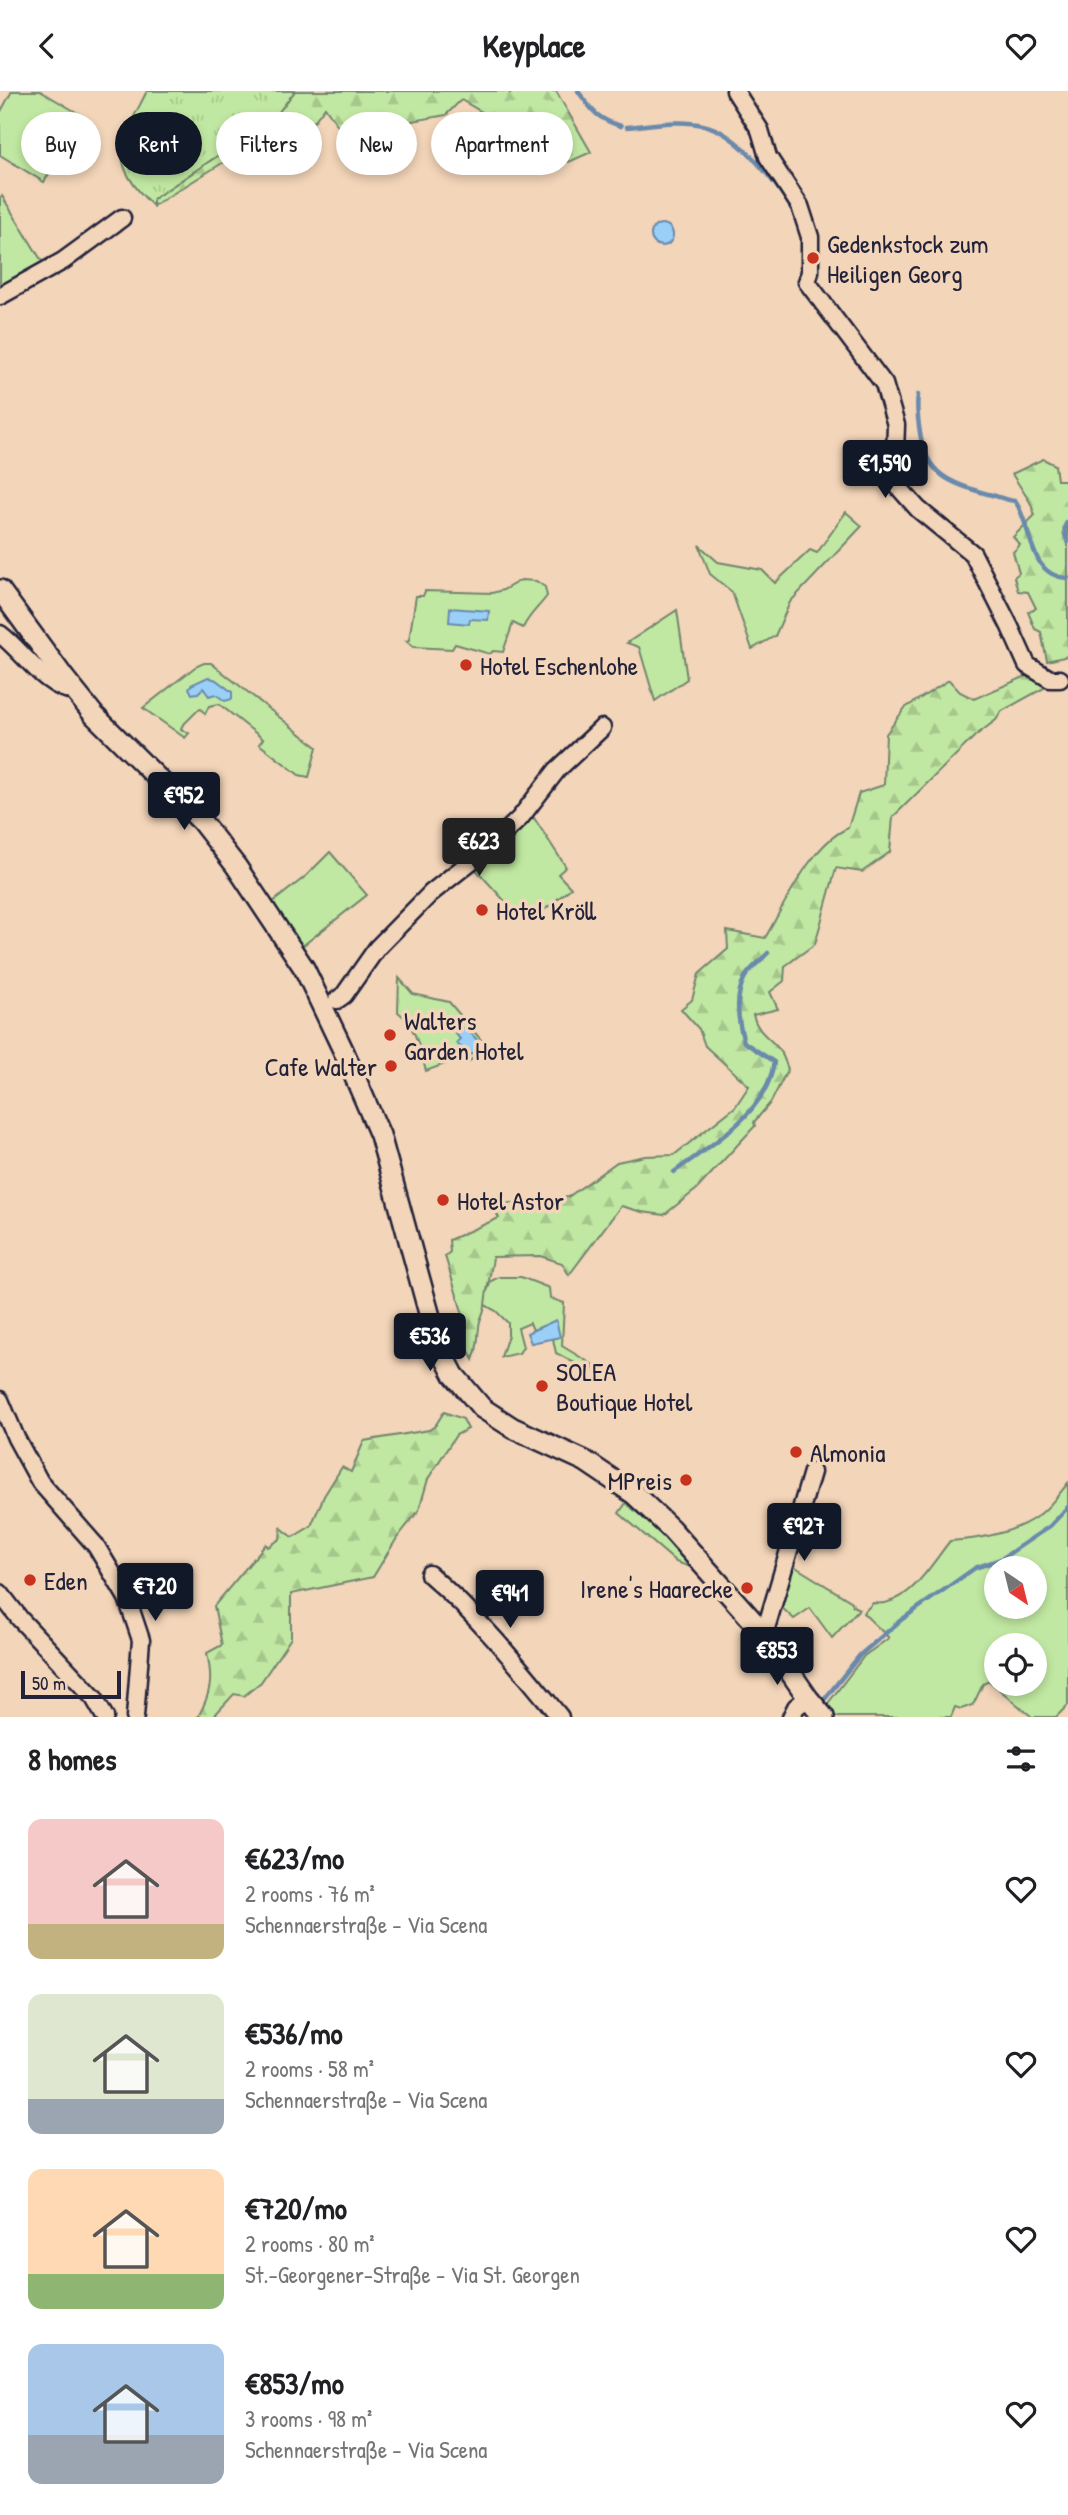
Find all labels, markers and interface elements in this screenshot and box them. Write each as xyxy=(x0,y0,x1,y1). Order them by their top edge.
text: Keyplace xyxy=(483,24,585,67)
icon: back xyxy=(28,27,66,65)
icon: heart xyxy=(1002,27,1040,65)
chip: Buy xyxy=(21,112,101,175)
chip: Rent xyxy=(115,112,202,175)
chip: Filters xyxy=(216,112,322,175)
chip: New xyxy=(336,112,417,175)
chip: Apartment xyxy=(431,112,573,175)
place label: Gedenkstock zum Heiligen Georg xyxy=(827,226,988,291)
marker: Gedenkstock zum Heiligen Georg xyxy=(805,250,821,266)
pin: €1,590 xyxy=(828,441,942,500)
text: €1,590 xyxy=(859,447,911,478)
place label: Hotel Eschenlohe xyxy=(480,648,638,683)
marker: Hotel Eschenlohe xyxy=(458,657,474,673)
pin: €952 xyxy=(143,773,225,832)
text: €952 xyxy=(164,779,204,810)
pin: €623 xyxy=(438,819,520,878)
text: €623 xyxy=(458,825,500,856)
place label: Hotel Kröll xyxy=(496,893,597,928)
marker: Hotel Kröll xyxy=(474,902,490,918)
place label: Walters Garden Hotel xyxy=(404,1003,524,1068)
marker: Walters Garden Hotel xyxy=(382,1027,398,1043)
place label: Cafe Walter xyxy=(264,1049,377,1084)
marker: Cafe Walter xyxy=(383,1058,399,1074)
place label: Hotel Astor xyxy=(457,1183,564,1218)
marker: Hotel Astor xyxy=(435,1192,451,1208)
pin: €536 xyxy=(389,1313,471,1373)
text: €536 xyxy=(410,1320,450,1351)
place label: SOLEA Boutique Hotel xyxy=(556,1354,693,1419)
marker: SOLEA Boutique Hotel xyxy=(534,1378,550,1394)
place label: Almonia xyxy=(810,1435,886,1470)
marker: Almonia xyxy=(788,1444,804,1460)
place label: MPreis xyxy=(608,1463,672,1498)
marker: MPreis xyxy=(678,1472,694,1488)
pin: €927 xyxy=(763,1503,845,1563)
text: €927 xyxy=(783,1510,825,1541)
north arrow xyxy=(984,1556,1046,1619)
map controls xyxy=(984,1556,1047,1696)
place label: Eden xyxy=(44,1563,88,1598)
pin: €720 xyxy=(114,1563,196,1623)
text: €720 xyxy=(133,1570,177,1601)
pin: €941 xyxy=(469,1571,551,1630)
place label: Irene's Haarecke xyxy=(580,1571,733,1606)
marker: Eden xyxy=(22,1572,38,1588)
text: €941 xyxy=(492,1577,528,1608)
marker: Irene's Haarecke xyxy=(739,1580,755,1596)
pin: €853 xyxy=(736,1627,818,1687)
button: locate xyxy=(984,1633,1047,1696)
text: €853 xyxy=(756,1634,798,1665)
scale bar xyxy=(21,1668,121,1700)
text: 50 m xyxy=(32,1670,66,1696)
text: 8 homes xyxy=(28,1739,116,1779)
icon: filters xyxy=(1002,1740,1040,1778)
text: €623/mo xyxy=(245,1838,344,1878)
icon: home xyxy=(84,1847,168,1931)
icon: heart xyxy=(1002,1870,1040,1908)
text: 2 rooms · 76 m² xyxy=(245,1878,375,1909)
text: Schennaerstraße - Via Scena xyxy=(245,1909,487,1940)
text: €536/mo xyxy=(245,2013,343,2053)
icon: home xyxy=(84,2022,168,2106)
icon: heart xyxy=(1002,2045,1040,2083)
text: 2 rooms · 58 m² xyxy=(245,2053,374,2084)
text: Schennaerstraße - Via Scena xyxy=(245,2084,487,2115)
text: €720/mo xyxy=(245,2188,347,2228)
icon: home xyxy=(84,2197,168,2281)
icon: heart xyxy=(1002,2220,1040,2258)
text: 2 rooms · 80 m² xyxy=(245,2228,375,2259)
text: St.-Georgener-Straße - Via St. Georgen xyxy=(245,2259,580,2290)
text: €853/mo xyxy=(245,2363,344,2403)
icon: home xyxy=(84,2372,168,2456)
icon: heart xyxy=(1002,2395,1040,2433)
text: 3 rooms · 98 m² xyxy=(245,2403,372,2434)
text: Schennaerstraße - Via Scena xyxy=(245,2434,487,2465)

